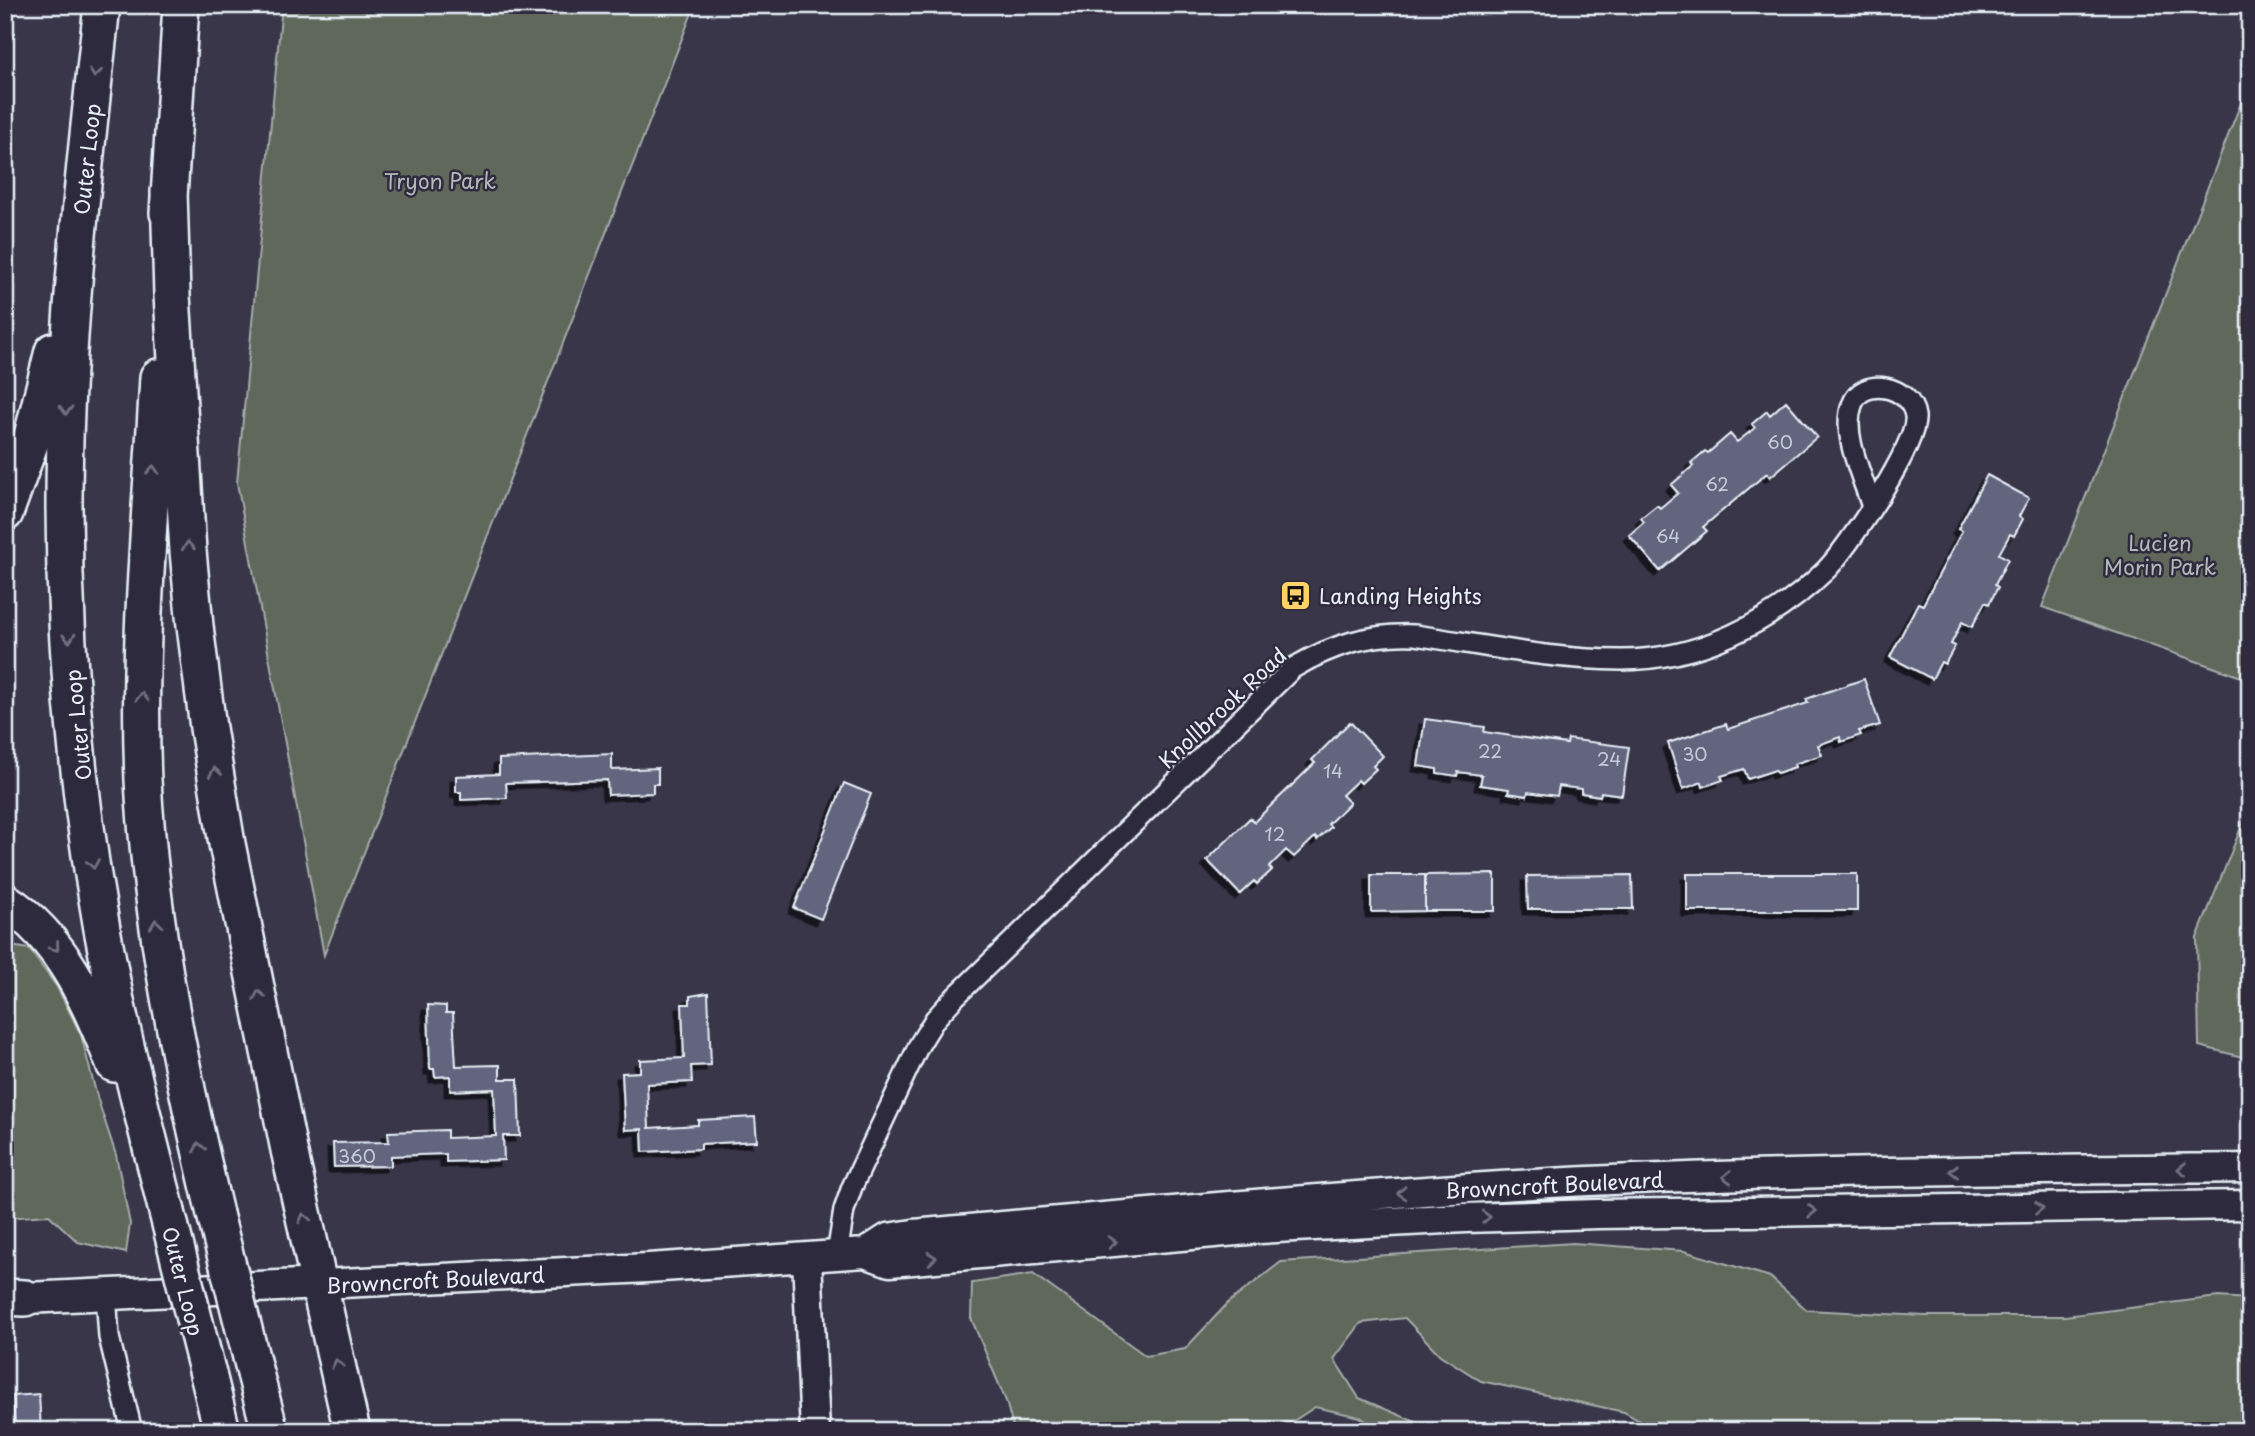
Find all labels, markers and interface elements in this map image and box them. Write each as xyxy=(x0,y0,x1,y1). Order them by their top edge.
one-way arrow xyxy=(88,68,103,79)
street label: Outer Loop xyxy=(64,102,108,216)
park label: Tryon Park xyxy=(384,164,496,196)
one-way arrow xyxy=(59,405,74,416)
house number: 60 xyxy=(1767,428,1793,455)
one-way arrow xyxy=(145,464,160,475)
house number: 62 xyxy=(1705,470,1729,497)
house number: 64 xyxy=(1656,522,1680,549)
park label: Lucien Morin Park xyxy=(2104,526,2217,582)
one-way arrow xyxy=(180,540,195,551)
bus stop icon: Landing Heights xyxy=(1279,578,1313,612)
place label: Landing Heights xyxy=(1319,579,1482,611)
one-way arrow xyxy=(61,633,76,644)
street label: Knollbrook Road xyxy=(1151,639,1293,775)
street label: Outer Loop xyxy=(55,668,99,782)
one-way arrow xyxy=(134,691,150,702)
house number: 22 xyxy=(1478,737,1502,764)
house number: 30 xyxy=(1682,740,1708,767)
house number: 24 xyxy=(1597,745,1621,772)
house number: 14 xyxy=(1323,757,1343,784)
one-way arrow xyxy=(208,766,223,778)
house number: 12 xyxy=(1265,820,1285,847)
one-way arrow xyxy=(85,858,100,870)
one-way arrow xyxy=(149,918,164,930)
one-way arrow xyxy=(46,939,59,952)
one-way arrow xyxy=(252,989,267,1001)
one-way arrow xyxy=(193,1141,207,1153)
house number: 360 xyxy=(338,1142,376,1169)
one-way arrow xyxy=(2176,1161,2186,1177)
street label: Browncroft Boulevard xyxy=(1444,1162,1664,1206)
one-way arrow xyxy=(1948,1163,1959,1179)
one-way arrow xyxy=(1721,1169,1732,1184)
one-way arrow xyxy=(1396,1185,1407,1200)
one-way arrow xyxy=(2034,1200,2045,1216)
one-way arrow xyxy=(1807,1203,1817,1219)
one-way arrow xyxy=(1481,1210,1492,1225)
one-way arrow xyxy=(298,1212,313,1224)
street label: Outer Loop xyxy=(155,1223,213,1339)
one-way arrow xyxy=(1107,1235,1118,1250)
one-way arrow xyxy=(926,1251,937,1266)
street label: Browncroft Boulevard xyxy=(325,1257,545,1301)
one-way arrow xyxy=(331,1358,346,1370)

